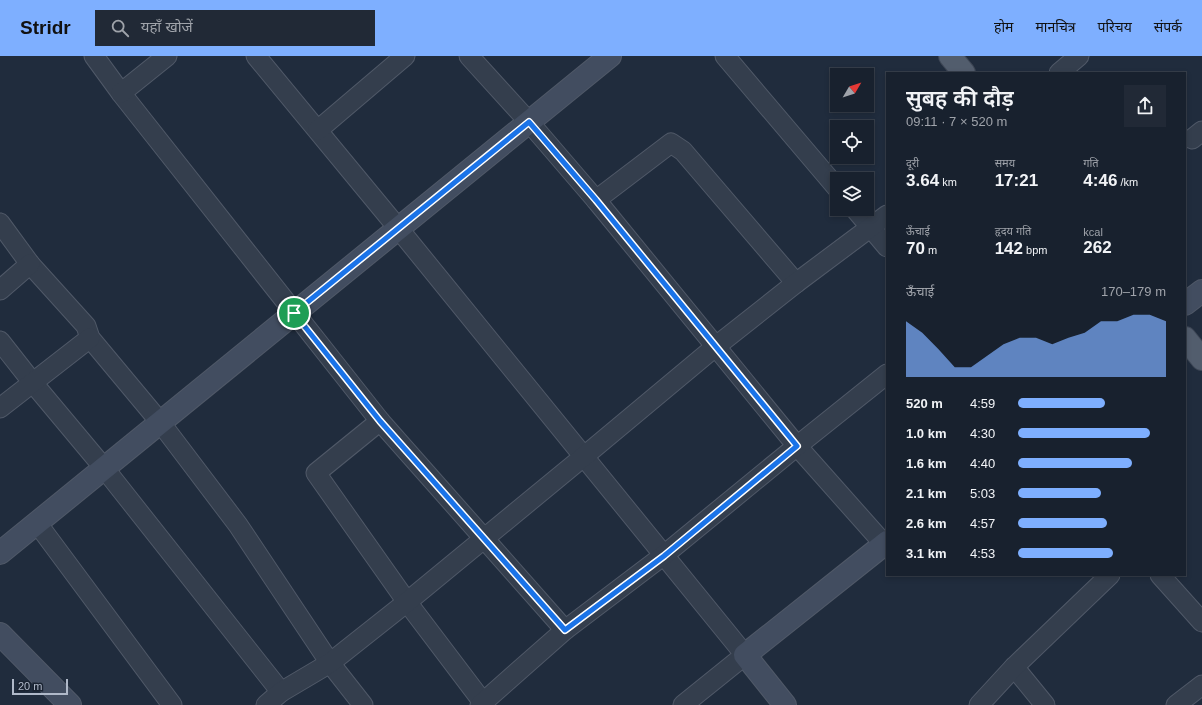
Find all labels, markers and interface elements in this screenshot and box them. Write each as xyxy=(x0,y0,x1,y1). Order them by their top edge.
search box xyxy=(95,10,375,46)
text: Stridr xyxy=(20,17,71,38)
icon: search xyxy=(109,17,131,39)
text: यहाँ खोजें xyxy=(141,18,193,35)
text: होम xyxy=(994,19,1013,35)
text: मानचित्र xyxy=(1035,19,1076,35)
text: परिचय xyxy=(1098,19,1132,35)
text: संपर्क xyxy=(1154,19,1182,35)
north arrow xyxy=(830,68,874,112)
map controls xyxy=(830,68,874,216)
button: share xyxy=(1124,85,1166,127)
text: सुबह की दौड़ xyxy=(906,86,1014,111)
text: 09:11 · 7 × 520 m xyxy=(906,114,1007,129)
button: locate xyxy=(830,120,874,164)
text: दूरी xyxy=(906,157,919,169)
text: समय xyxy=(995,157,1015,169)
text: गति xyxy=(1083,157,1099,169)
text: 3.64 xyxy=(906,171,939,190)
text: 17:21 xyxy=(995,171,1038,190)
text: 4:46 xyxy=(1083,171,1117,190)
button: layers xyxy=(830,172,874,216)
text: km xyxy=(939,176,957,188)
text: /km xyxy=(1117,176,1138,188)
text: ऊँचाई xyxy=(906,225,930,237)
text: हृदय गति xyxy=(995,225,1031,237)
text: kcal xyxy=(1083,226,1103,238)
text: 262 xyxy=(1083,238,1112,257)
text: 70 xyxy=(906,239,925,258)
text: 142 xyxy=(995,239,1023,258)
text: m xyxy=(925,244,937,256)
text: bpm xyxy=(1023,244,1048,256)
text: ऊँचाई xyxy=(906,284,934,299)
text: 170–179 m xyxy=(1101,284,1166,299)
pin xyxy=(277,296,311,330)
icon: arrive xyxy=(283,302,305,324)
text: 520 m xyxy=(906,396,943,411)
text: 4:59 xyxy=(970,396,995,411)
text: 1.0 km xyxy=(906,426,946,441)
text: 4:30 xyxy=(970,426,995,441)
text: 1.6 km xyxy=(906,456,946,471)
text: 4:40 xyxy=(970,456,995,471)
text: 2.1 km xyxy=(906,486,946,501)
text: 5:03 xyxy=(970,486,995,501)
text: 2.6 km xyxy=(906,516,946,531)
text: 4:57 xyxy=(970,516,995,531)
text: 3.1 km xyxy=(906,546,946,561)
text: 4:53 xyxy=(970,546,995,561)
scale bar xyxy=(12,677,68,696)
text: 20 m xyxy=(18,680,42,692)

